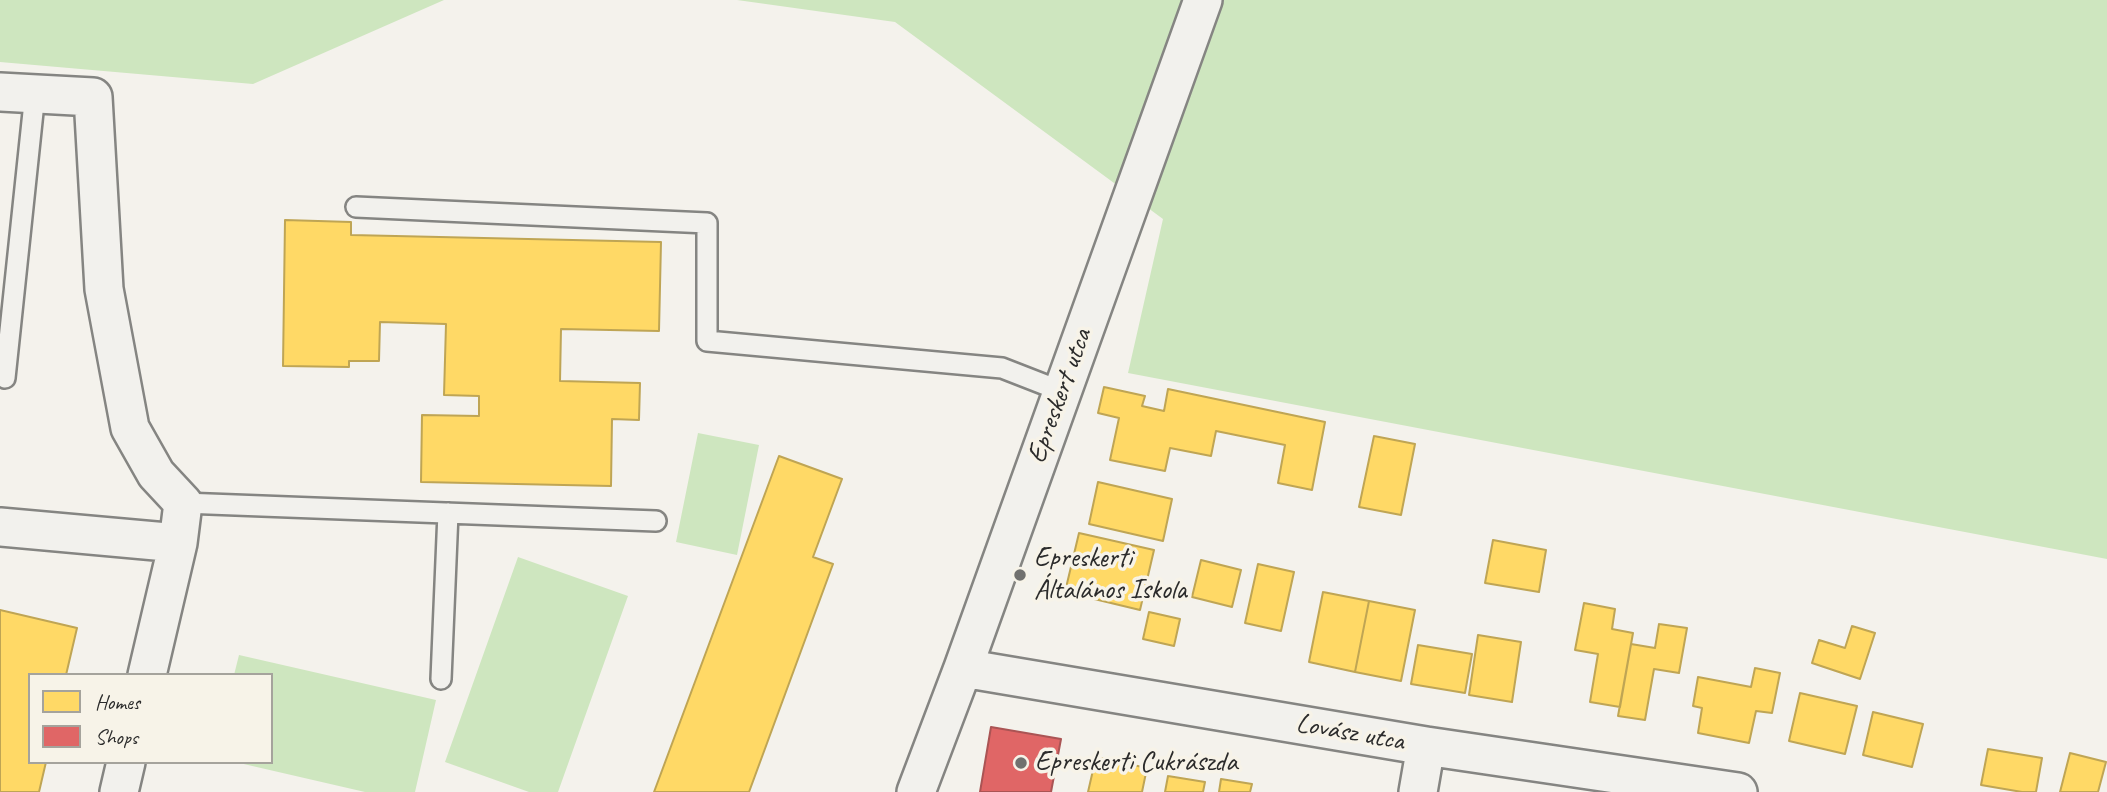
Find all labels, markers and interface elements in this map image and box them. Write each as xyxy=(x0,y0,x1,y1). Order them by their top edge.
street label: Epreskert utca xyxy=(1020,324,1100,468)
place label: Epreskerti Általános Iskola xyxy=(1034,542,1187,608)
marker: Epreskerti Általános Iskola xyxy=(1012,567,1028,583)
legend xyxy=(28,673,273,764)
text: Homes xyxy=(95,689,140,715)
street label: Lovász utca xyxy=(1293,707,1407,759)
text: Shops xyxy=(95,724,138,750)
place label: Epreskerti Cukrászda xyxy=(1035,746,1238,780)
marker: Epreskerti Cukrászda xyxy=(1013,755,1029,771)

